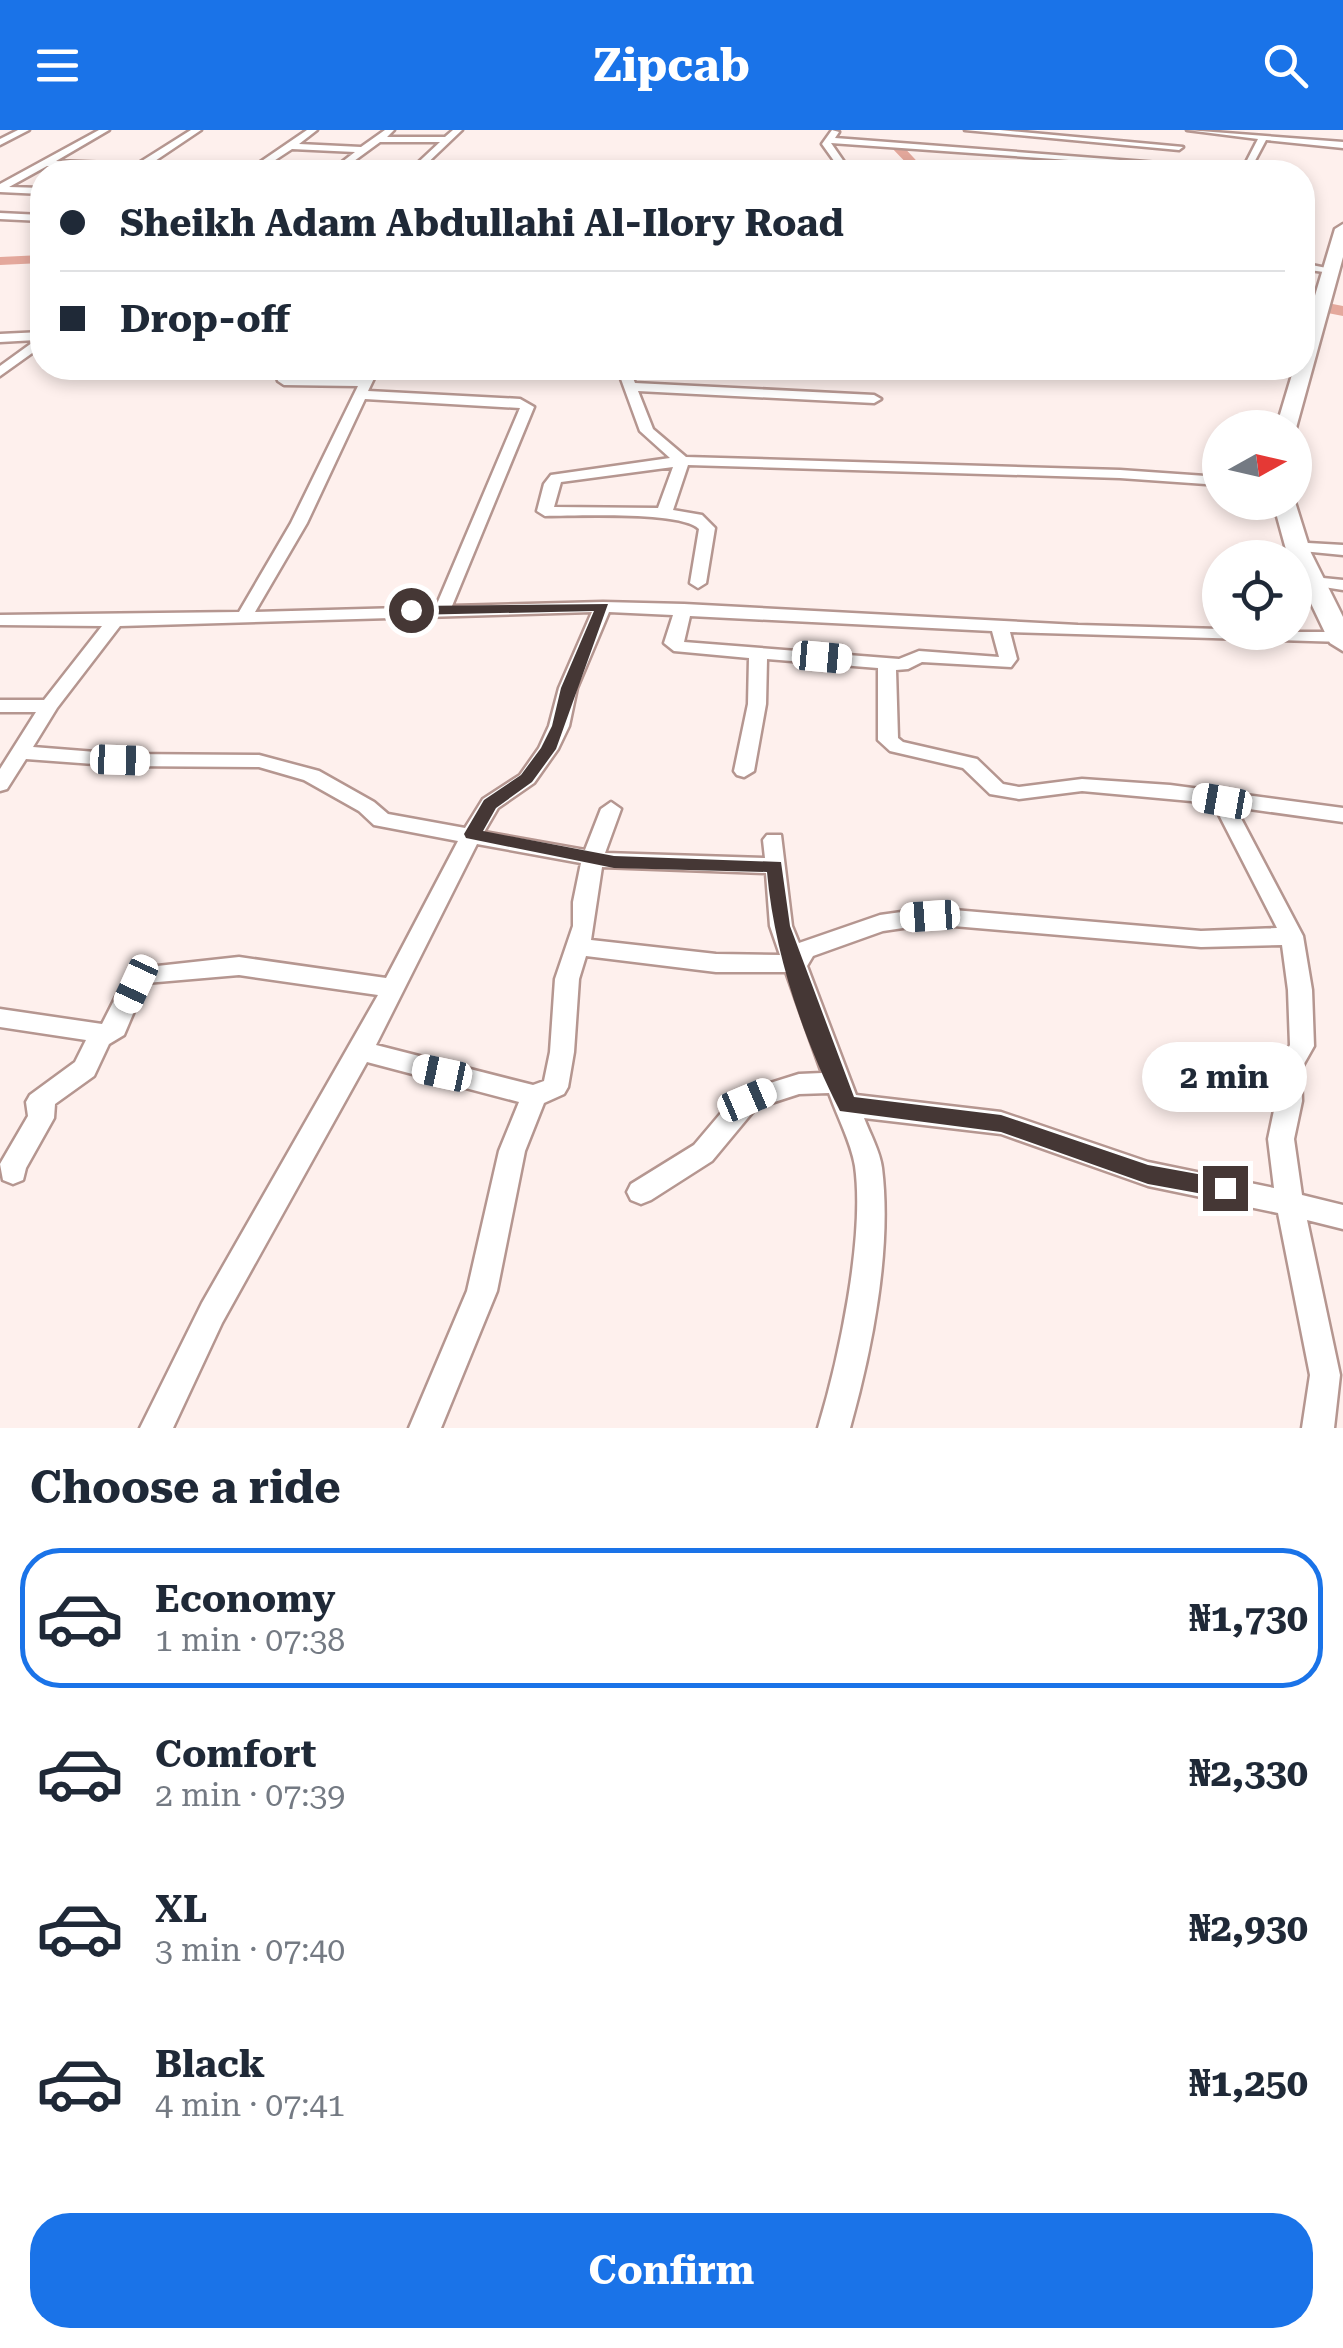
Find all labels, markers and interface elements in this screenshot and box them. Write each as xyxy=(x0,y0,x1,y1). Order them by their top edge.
icon: menu xyxy=(30,38,85,93)
icon: search xyxy=(1258,38,1313,93)
text: Zipcab xyxy=(593,39,750,92)
text: Sheikh Adam Abdullahi Al-Ilory Road xyxy=(120,201,844,245)
text: Drop-off xyxy=(120,297,290,341)
north arrow xyxy=(1202,410,1312,520)
map controls xyxy=(1202,410,1312,650)
button: locate xyxy=(1202,540,1312,650)
route start xyxy=(389,588,434,633)
car xyxy=(791,639,853,675)
car xyxy=(89,744,151,776)
car xyxy=(1190,781,1254,821)
car xyxy=(899,899,961,933)
car xyxy=(110,950,162,1018)
callout: 2 min xyxy=(1142,1043,1308,1113)
car xyxy=(410,1052,474,1094)
text: 2 min xyxy=(1180,1058,1269,1096)
car xyxy=(714,1074,780,1126)
route end xyxy=(1203,1166,1248,1211)
text: Choose a ride xyxy=(30,1461,341,1514)
icon: car xyxy=(35,1573,125,1663)
text: Economy xyxy=(155,1577,335,1621)
text: ₦1,730 xyxy=(1189,1596,1308,1640)
text: 1 min · 07:38 xyxy=(155,1621,345,1659)
icon: car xyxy=(35,1728,125,1818)
text: Comfort xyxy=(155,1732,316,1776)
text: ₦2,330 xyxy=(1189,1751,1308,1795)
text: 2 min · 07:39 xyxy=(155,1776,345,1814)
icon: car xyxy=(35,1883,125,1973)
text: XL xyxy=(155,1887,207,1931)
text: ₦2,930 xyxy=(1189,1906,1308,1950)
text: 3 min · 07:40 xyxy=(155,1931,345,1969)
icon: car xyxy=(35,2038,125,2128)
text: Black xyxy=(155,2042,265,2086)
text: ₦1,250 xyxy=(1189,2061,1308,2105)
text: 4 min · 07:41 xyxy=(155,2086,345,2124)
button: Confirm xyxy=(30,2213,1313,2328)

